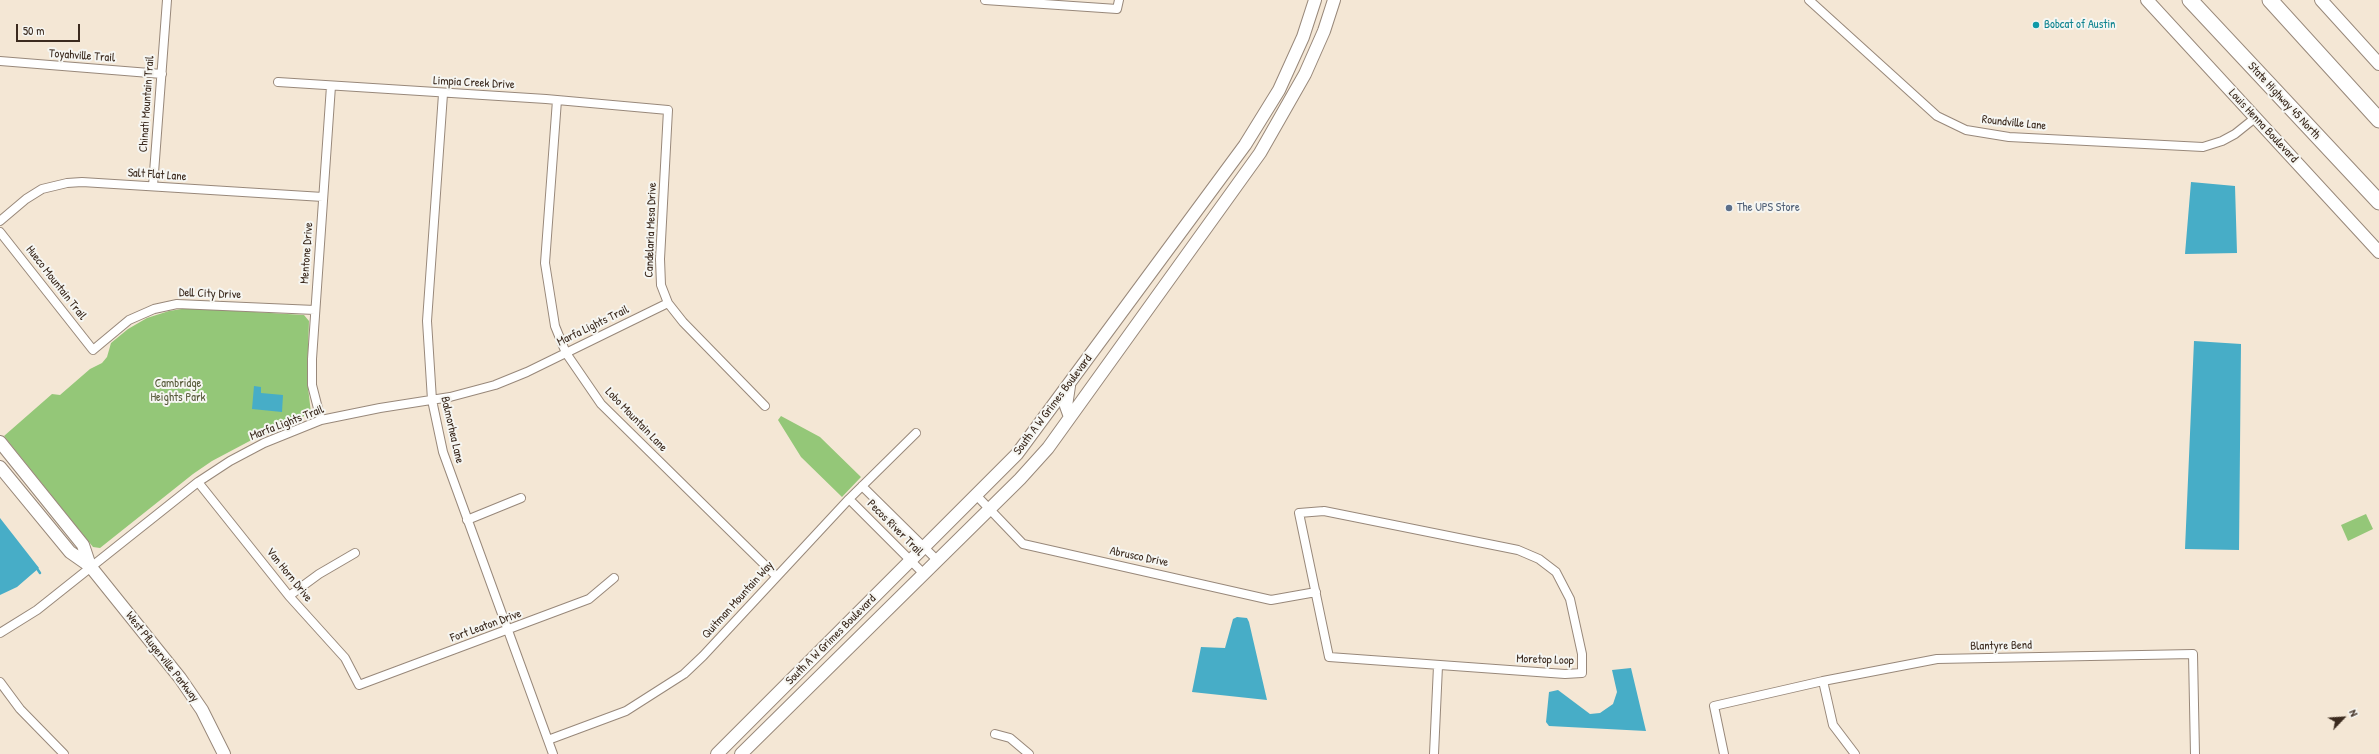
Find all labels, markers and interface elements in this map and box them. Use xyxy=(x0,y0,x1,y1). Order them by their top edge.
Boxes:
scale bar xyxy=(18,16,82,42)
place label: Bobcat of Austin xyxy=(2044,18,2116,32)
marker: Bobcat of Austin xyxy=(2031,20,2041,30)
text: 50 m xyxy=(23,22,44,39)
street label: Toyahville Trail xyxy=(48,47,116,65)
street label: Chinati Mountain Trail xyxy=(136,55,158,153)
street label: State Highway 45 North xyxy=(2245,59,2323,143)
street label: Limpia Creek Drive xyxy=(433,74,515,92)
street label: Louis Henna Boulevard xyxy=(2225,86,2301,166)
street label: Roundville Lane xyxy=(1981,112,2047,134)
street label: Salt Flat Lane xyxy=(127,166,187,184)
street label: Candelaria Mesa Drive xyxy=(642,182,660,278)
place label: The UPS Store xyxy=(1737,201,1800,215)
marker: The UPS Store xyxy=(1724,203,1734,213)
street label: Mentone Drive xyxy=(298,222,316,284)
street label: Hueco Mountain Trail xyxy=(23,243,89,323)
street label: Dell City Drive xyxy=(179,286,241,302)
street label: Marfa Lights Trail xyxy=(555,302,631,350)
street label: South A W Grimes Boulevard xyxy=(1011,352,1095,458)
park label: Cambridge Heights Park xyxy=(150,377,206,405)
street label: Lobo Mountain Lane xyxy=(602,385,670,455)
street label: Balmorhea Lane xyxy=(437,395,467,465)
street label: Marfa Lights Trail xyxy=(248,402,326,444)
street label: Pecos River Trail xyxy=(864,497,926,559)
street label: Abrusco Drive xyxy=(1108,544,1170,570)
street label: Van Horn Drive xyxy=(263,545,315,605)
street label: Quitman Mountain Way xyxy=(699,558,777,642)
street label: South A W Grimes Boulevard xyxy=(783,592,879,688)
street label: Fort Leaton Drive xyxy=(449,606,523,646)
street label: West Pflugerville Parkway xyxy=(122,609,202,705)
street label: Blantyre Bend xyxy=(1970,638,2032,654)
street label: Moretop Loop xyxy=(1516,652,1574,668)
north arrow xyxy=(2323,698,2363,738)
text: N xyxy=(2346,707,2361,719)

